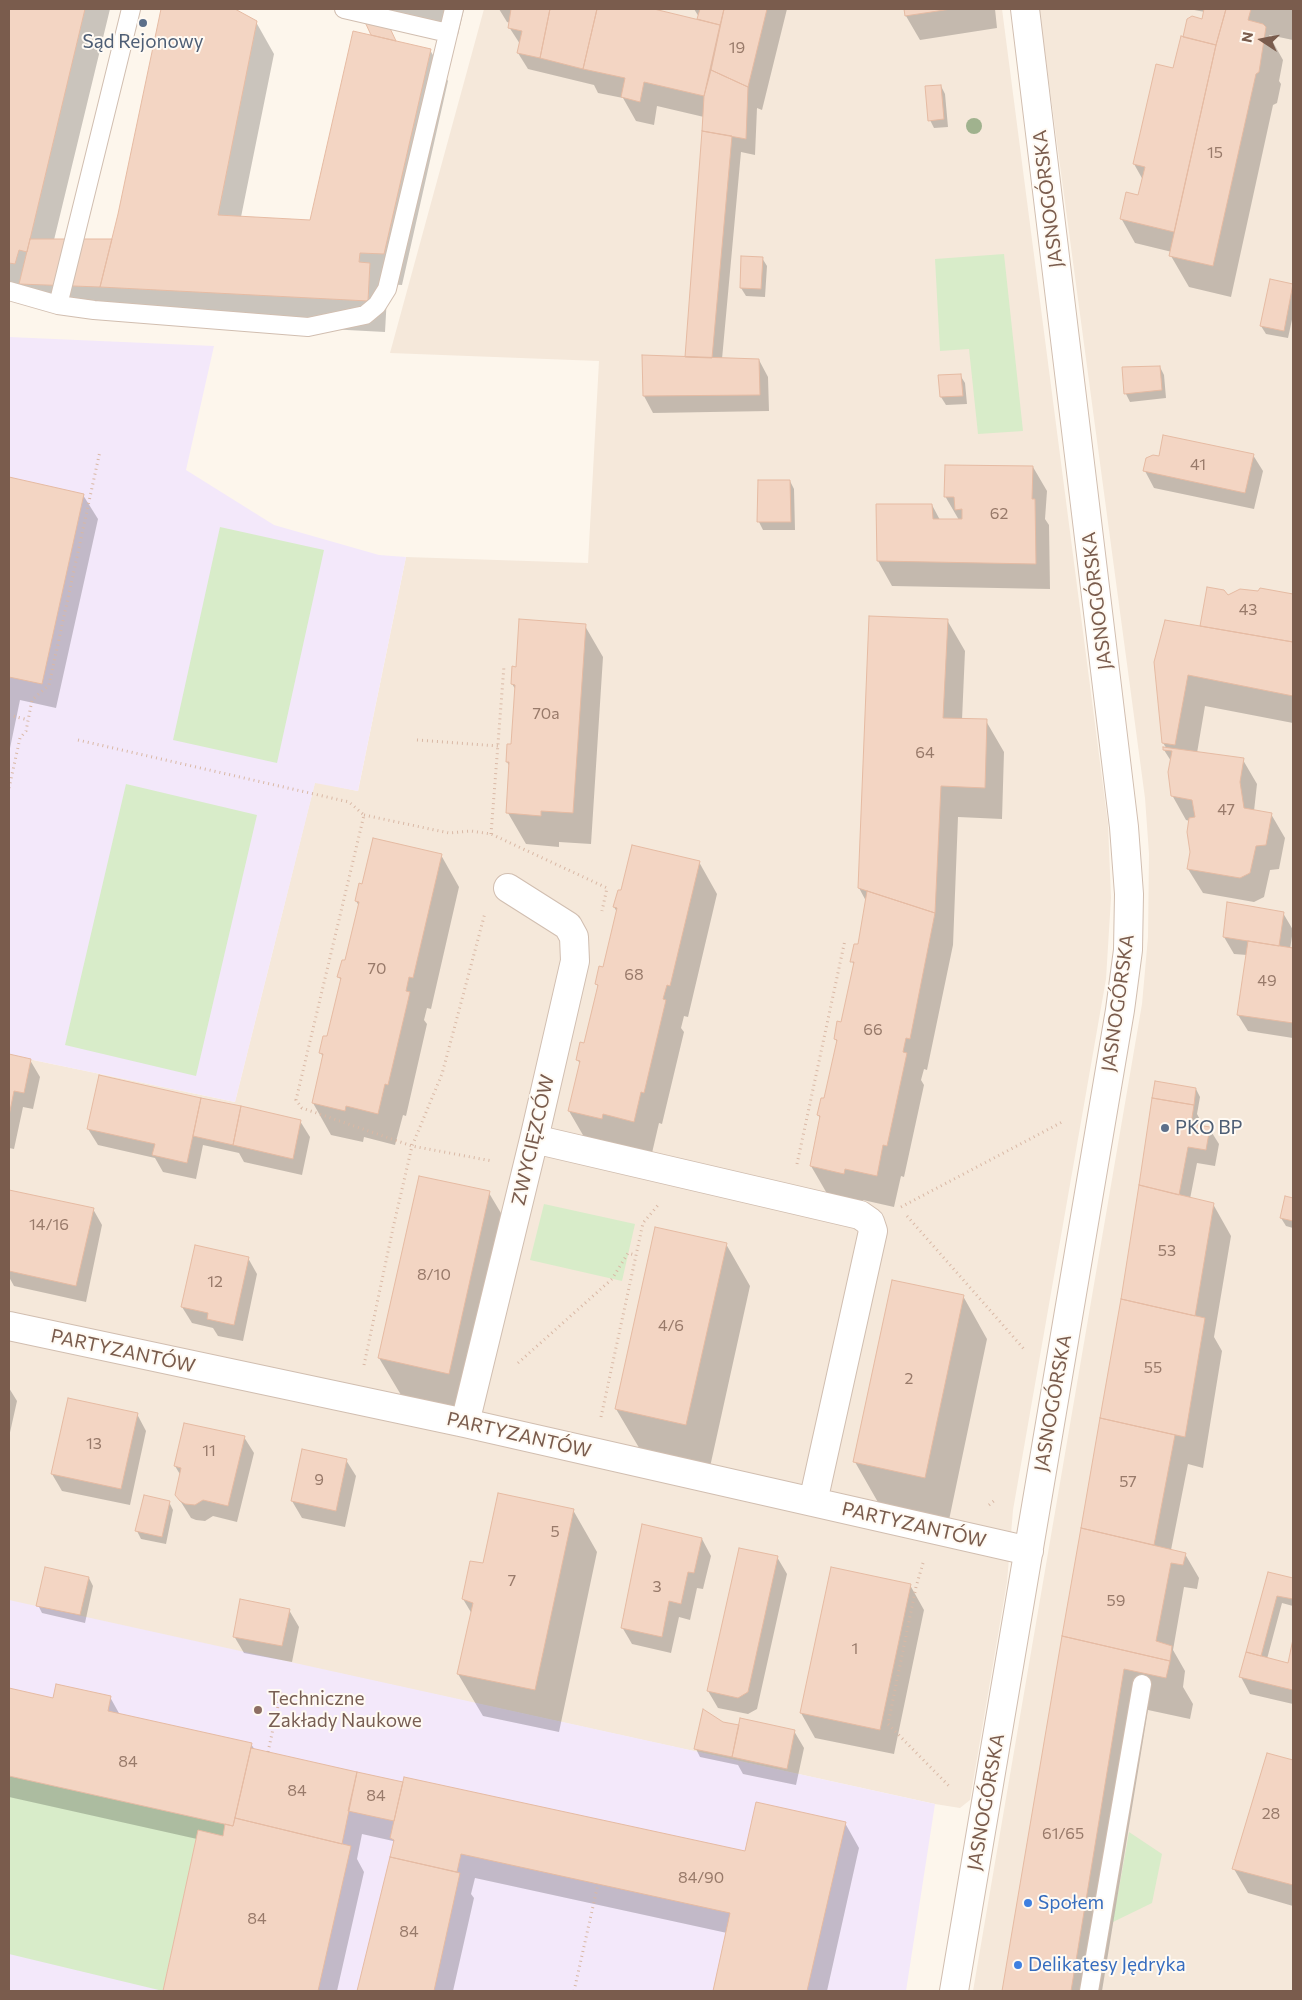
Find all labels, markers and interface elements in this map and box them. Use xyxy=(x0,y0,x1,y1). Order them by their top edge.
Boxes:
north arrow xyxy=(1237,15,1287,65)
marker: Sąd Rejonowy xyxy=(137,17,149,29)
text: N xyxy=(1237,30,1256,44)
place label: Sąd Rejonowy xyxy=(83,31,203,53)
house number: 19 xyxy=(729,38,745,58)
street label: JASNOGÓRSKA xyxy=(1028,129,1068,269)
house number: 15 xyxy=(1207,143,1223,163)
house number: 41 xyxy=(1190,455,1206,475)
house number: 62 xyxy=(990,504,1008,524)
street label: JASNOGÓRSKA xyxy=(1077,531,1117,671)
house number: 43 xyxy=(1239,600,1257,620)
house number: 70a xyxy=(532,704,560,724)
house number: 64 xyxy=(915,743,935,763)
house number: 47 xyxy=(1217,800,1235,820)
street label: JASNOGÓRSKA xyxy=(1097,933,1139,1073)
house number: 70 xyxy=(368,959,386,979)
house number: 68 xyxy=(624,965,644,985)
house number: 49 xyxy=(1257,971,1277,991)
house number: 66 xyxy=(863,1020,883,1040)
street label: ZWYCIĘZCÓW xyxy=(507,1072,559,1208)
place label: PKO BP xyxy=(1175,1117,1242,1139)
marker: PKO BP xyxy=(1159,1122,1171,1134)
house number: 14/16 xyxy=(29,1215,69,1235)
house number: 53 xyxy=(1158,1241,1176,1261)
house number: 8/10 xyxy=(417,1265,451,1285)
house number: 12 xyxy=(207,1272,223,1292)
house number: 4/6 xyxy=(658,1316,684,1336)
street label: PARTYZANTÓW xyxy=(49,1325,197,1377)
street label: JASNOGÓRSKA xyxy=(1030,1333,1076,1473)
house number: 55 xyxy=(1144,1358,1162,1378)
house number: 2 xyxy=(905,1369,913,1389)
street label: PARTYZANTÓW xyxy=(445,1407,593,1463)
house number: 13 xyxy=(86,1434,102,1454)
house number: 11 xyxy=(202,1441,216,1461)
house number: 9 xyxy=(314,1470,324,1490)
house number: 57 xyxy=(1119,1472,1137,1492)
street label: PARTYZANTÓW xyxy=(840,1497,988,1553)
house number: 5 xyxy=(550,1522,560,1542)
house number: 7 xyxy=(508,1571,516,1591)
house number: 3 xyxy=(652,1577,662,1597)
house number: 59 xyxy=(1107,1591,1125,1611)
house number: 1 xyxy=(852,1639,858,1659)
place label: Techniczne Zakłady Naukowe xyxy=(268,1688,422,1732)
marker: Techniczne Zakłady Naukowe xyxy=(252,1704,264,1716)
street label: JASNOGÓRSKA xyxy=(963,1732,1009,1872)
house number: 84 xyxy=(118,1752,138,1772)
house number: 84 xyxy=(287,1781,307,1801)
house number: 84 xyxy=(366,1786,386,1806)
house number: 28 xyxy=(1262,1804,1280,1824)
house number: 61/65 xyxy=(1042,1824,1084,1844)
house number: 84/90 xyxy=(678,1868,724,1888)
place label: Społem xyxy=(1038,1892,1104,1914)
marker: Społem xyxy=(1022,1897,1034,1909)
house number: 84 xyxy=(247,1909,267,1929)
house number: 84 xyxy=(399,1922,419,1942)
place label: Delikatesy Jędryka xyxy=(1028,1954,1186,1976)
marker: Delikatesy Jędryka xyxy=(1012,1959,1024,1971)

